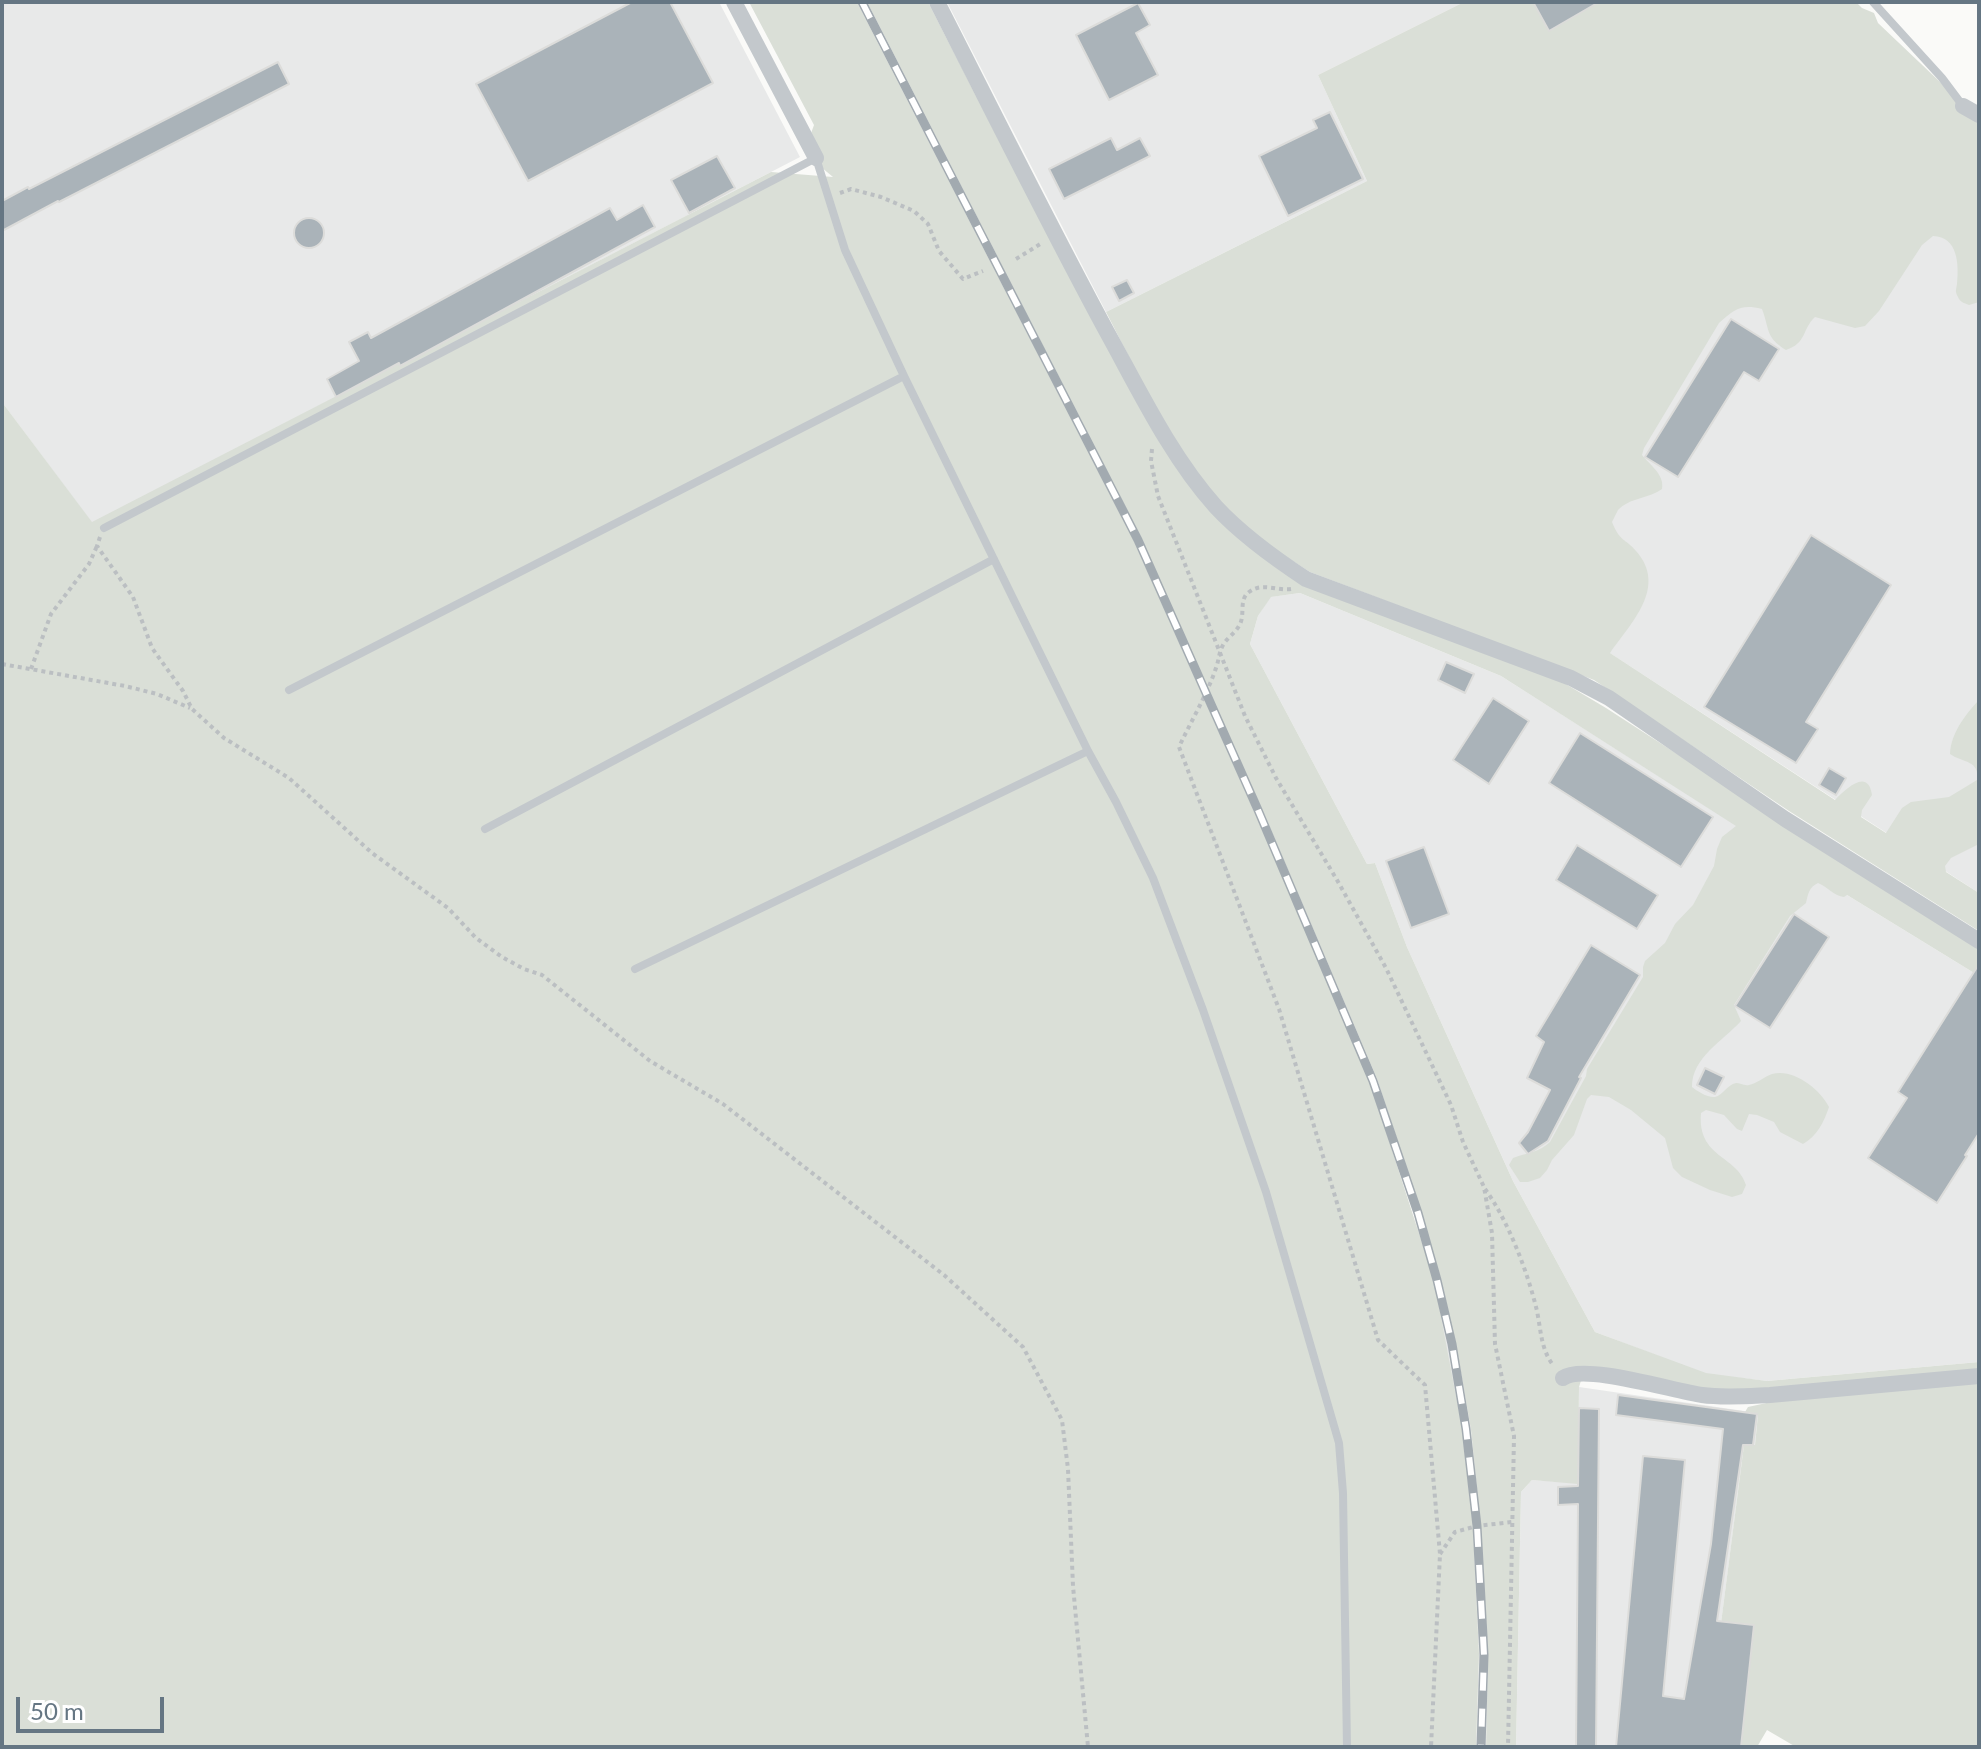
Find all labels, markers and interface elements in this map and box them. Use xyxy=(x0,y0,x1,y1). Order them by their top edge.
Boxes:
scale bar xyxy=(20,1681,168,1731)
text: 50 m xyxy=(30,1696,84,1725)

